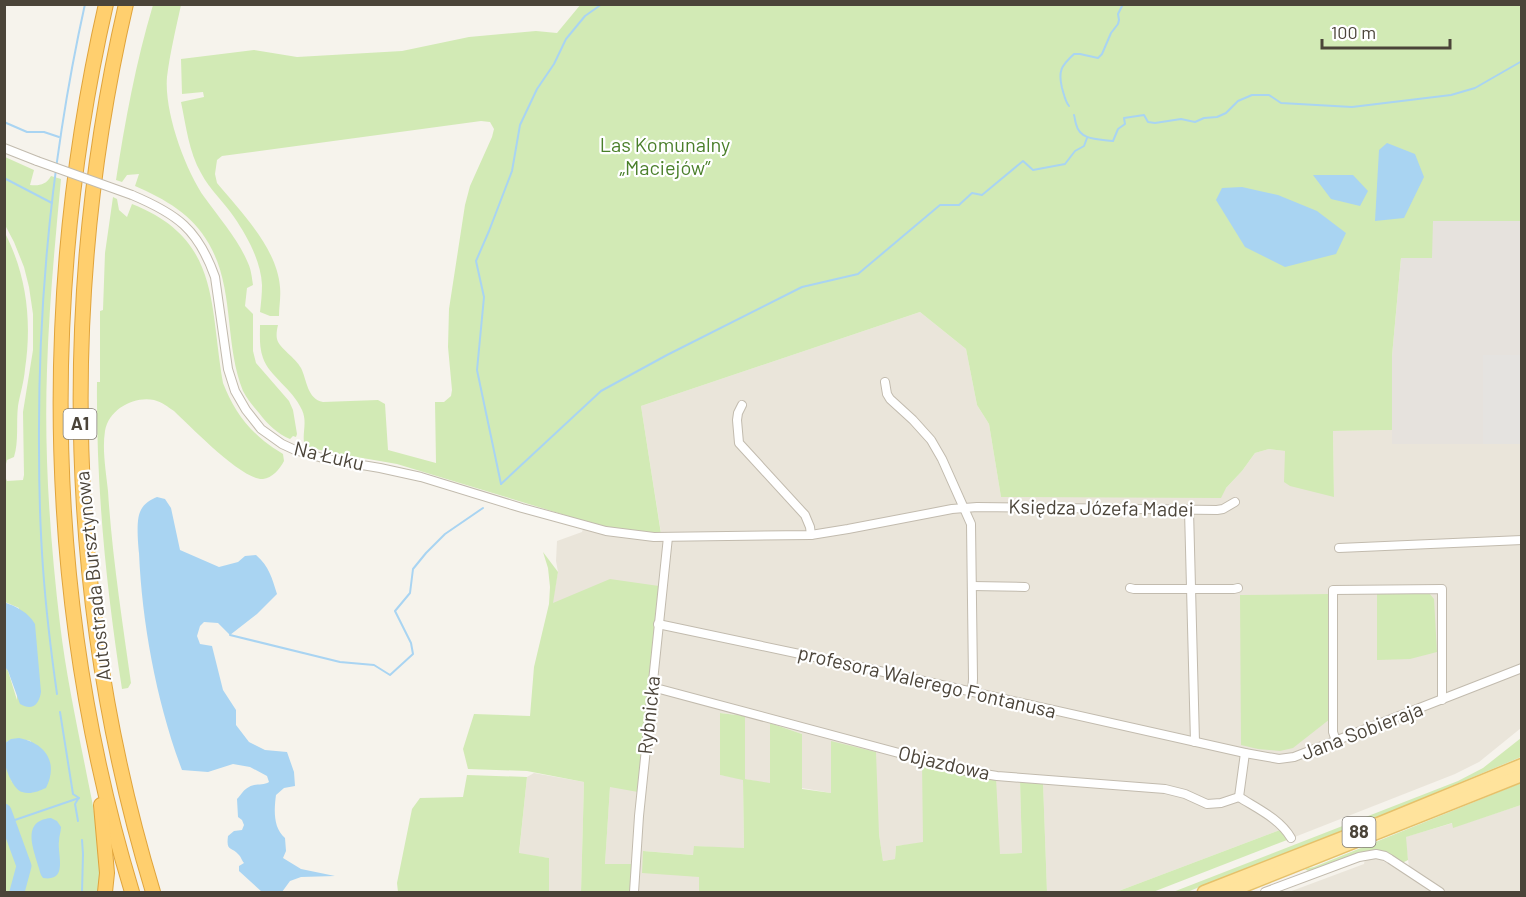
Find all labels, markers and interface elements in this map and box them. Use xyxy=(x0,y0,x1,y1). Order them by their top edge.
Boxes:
scale bar xyxy=(1322,12,1450,50)
text: 100 m xyxy=(1331,21,1376,43)
park label: Las Komunalny „Maciejów” xyxy=(600,132,730,179)
road number: A1 xyxy=(64,409,97,439)
street label: Na Łuku xyxy=(292,435,367,475)
street label: Autostrada Bursztynowa xyxy=(69,470,115,682)
street label: Księdza Józefa Madei xyxy=(1008,493,1194,521)
street label: profesora Walerego Fontanusa xyxy=(796,640,1059,722)
street label: Rybnicka xyxy=(632,674,664,755)
street label: Jana Sobieraja xyxy=(1297,696,1426,764)
street label: Objazdowa xyxy=(896,740,992,784)
road number: 88 xyxy=(1342,817,1376,847)

